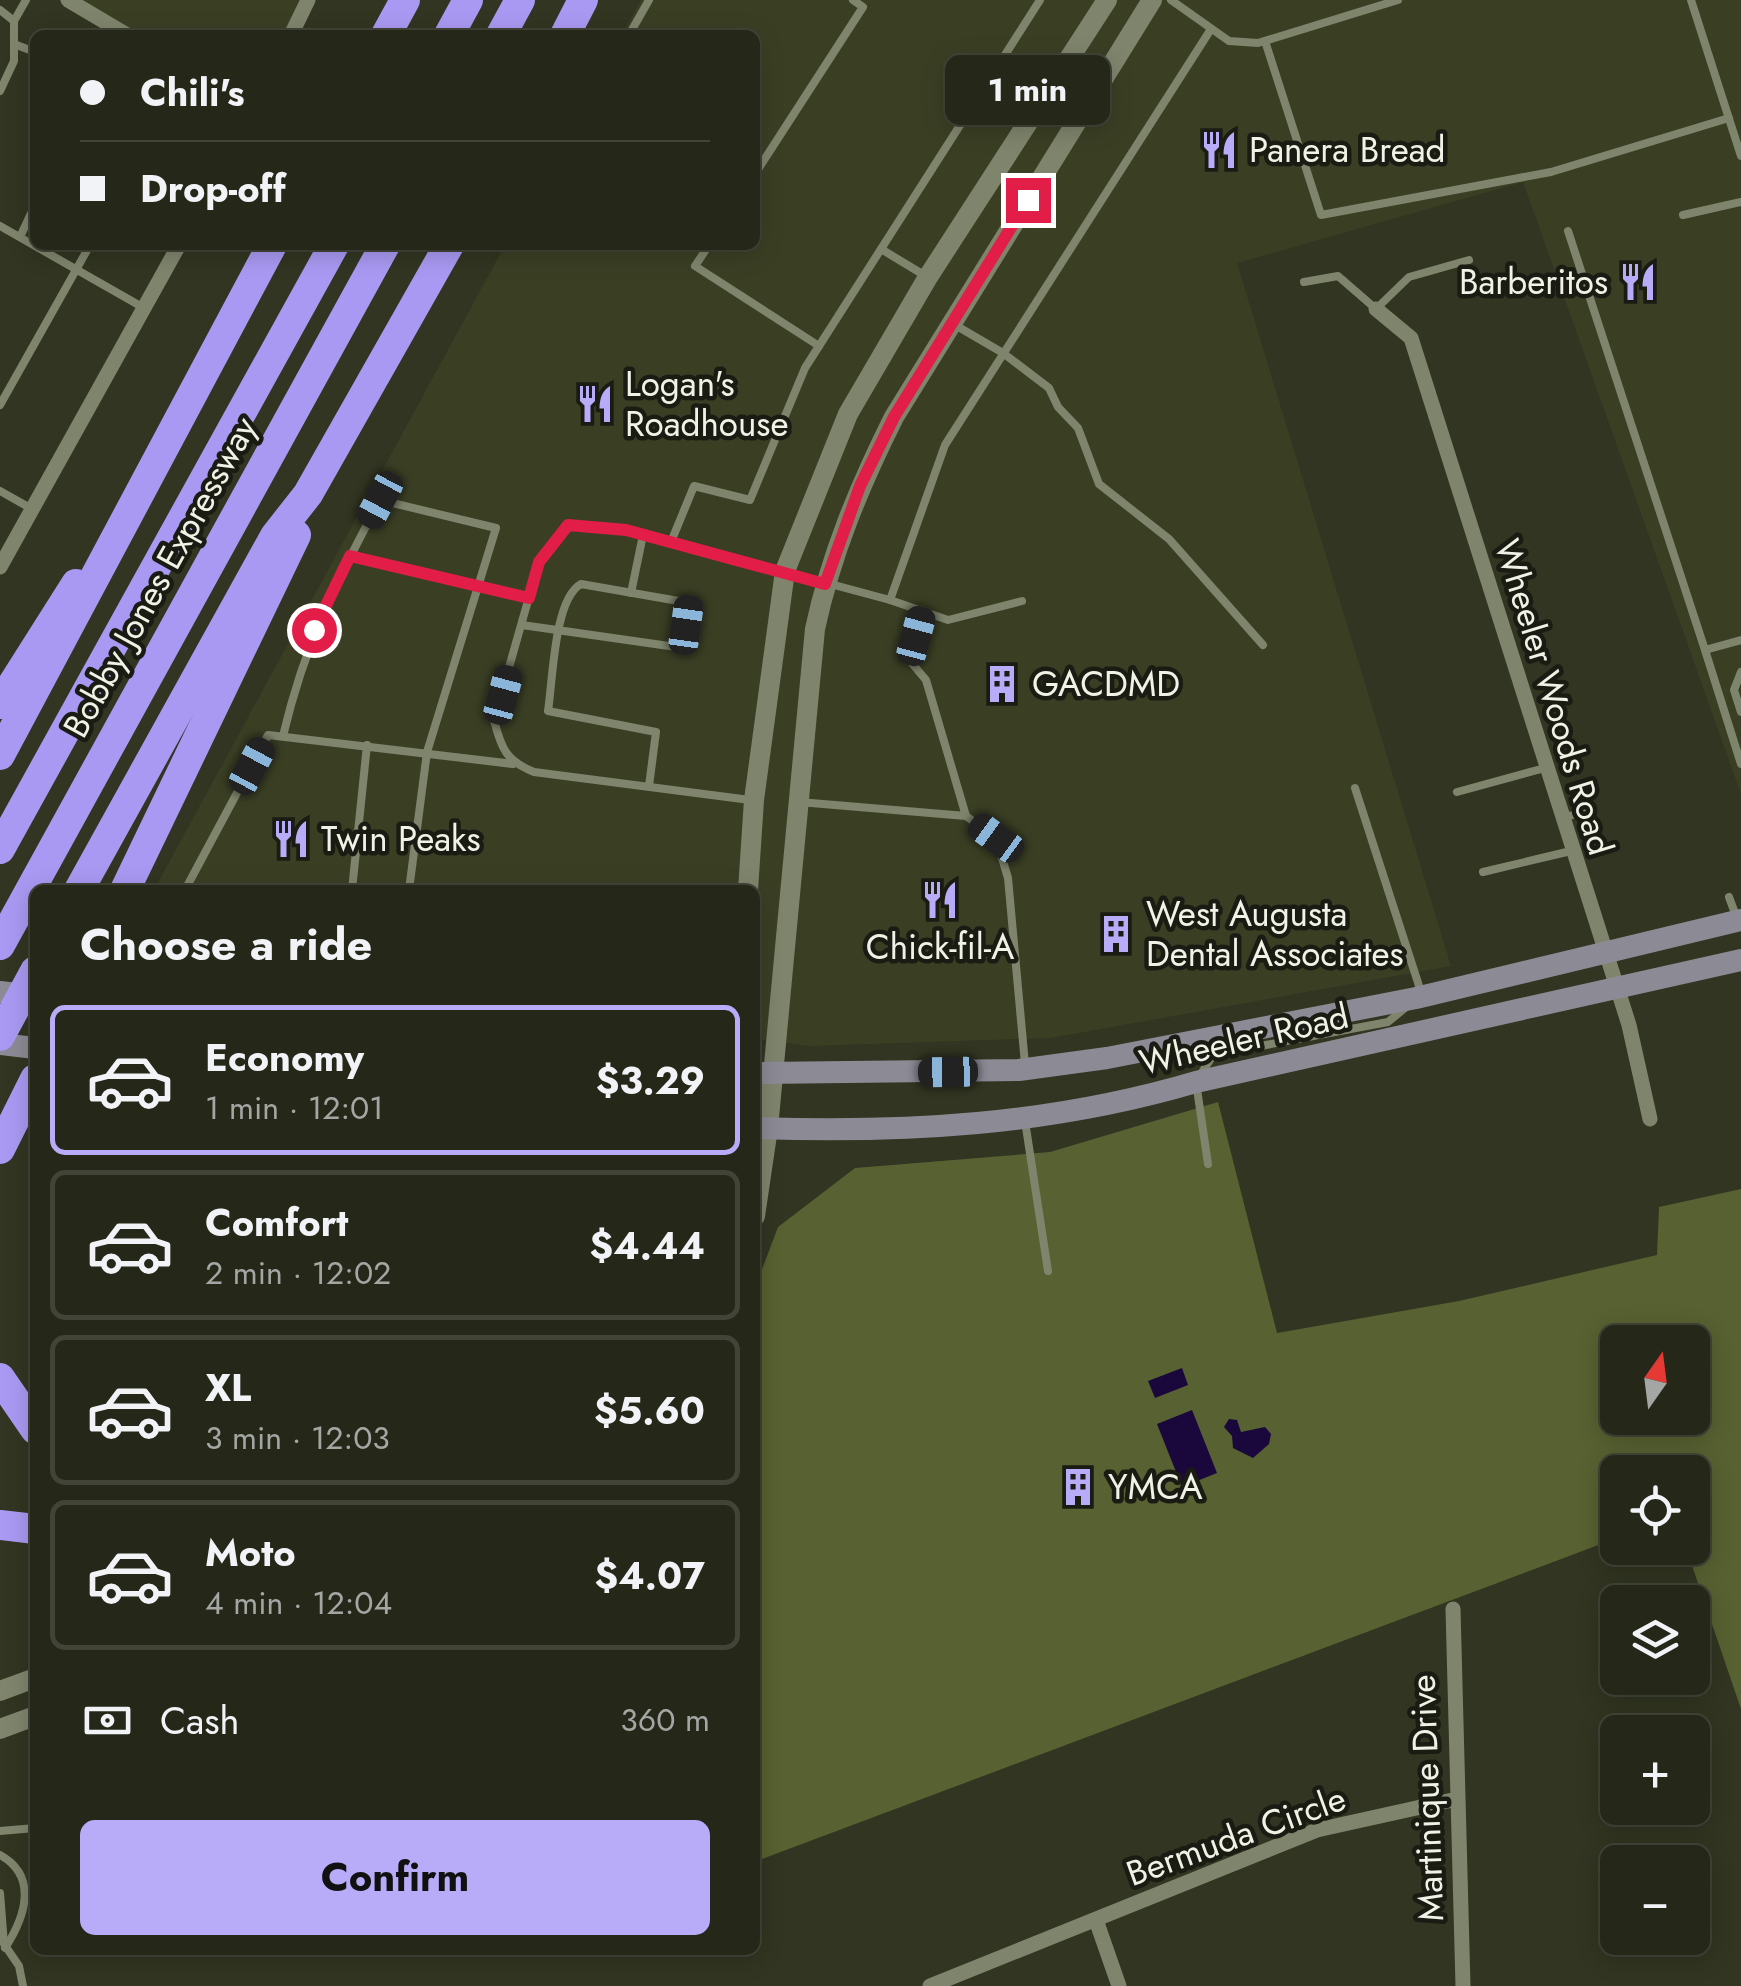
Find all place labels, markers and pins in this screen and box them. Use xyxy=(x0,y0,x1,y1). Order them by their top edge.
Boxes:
place label: Panera Bread xyxy=(1249,125,1446,175)
restaurant icon: Panera Bread xyxy=(1198,129,1240,171)
place label: Barberitos xyxy=(1459,257,1608,307)
restaurant icon: Barberitos xyxy=(1617,261,1659,303)
place label: Logan's Roadhouse xyxy=(625,359,789,449)
restaurant icon: Logan's Roadhouse xyxy=(574,383,616,425)
place label: GACDMD xyxy=(1032,659,1180,709)
building icon: GACDMD xyxy=(981,663,1023,705)
place label: Twin Peaks xyxy=(321,814,481,864)
restaurant icon: Twin Peaks xyxy=(270,818,312,860)
restaurant icon: Chick-fil-A xyxy=(919,879,961,921)
place label: West Augusta Dental Associates xyxy=(1146,889,1404,979)
building icon: West Augusta Dental Associates xyxy=(1095,913,1137,955)
place label: Chick-fil-A xyxy=(866,922,1014,972)
place label: YMCA xyxy=(1108,1462,1203,1512)
building icon: YMCA xyxy=(1057,1466,1099,1508)

